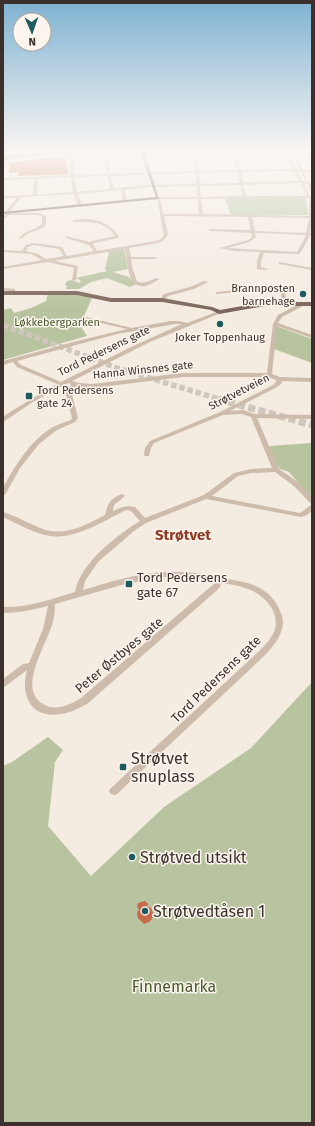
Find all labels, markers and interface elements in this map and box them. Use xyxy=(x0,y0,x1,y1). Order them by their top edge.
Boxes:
north arrow xyxy=(12,12,52,52)
text: N xyxy=(28,35,36,48)
place label: Brannposten barnehage xyxy=(231,282,295,308)
marker: Brannposten barnehage xyxy=(298,289,308,299)
park label: Løkkebergparken xyxy=(14,316,100,329)
marker: Joker Toppenhaug xyxy=(215,319,225,329)
street label: Tord Pedersens gate xyxy=(56,323,152,379)
place label: Joker Toppenhaug xyxy=(175,331,265,344)
street label: Hanna Winsnes gate xyxy=(92,358,194,382)
street label: Strøtvetveien xyxy=(206,371,272,413)
place label: Tord Pedersens gate 24 xyxy=(37,384,113,410)
marker: Tord Pedersens gate 24 xyxy=(24,391,34,401)
district label: Strøtvet xyxy=(155,526,211,544)
place label: Tord Pedersens gate 67 xyxy=(137,570,227,600)
marker: Tord Pedersens gate 67 xyxy=(124,579,134,589)
street label: Peter Østbyes gate xyxy=(72,614,166,696)
street label: Tord Pedersens gate xyxy=(168,632,264,726)
place label: Strøtvet snuplass xyxy=(131,749,195,786)
marker: Strøtvet snuplass xyxy=(118,762,128,772)
place label: Strøtved utsikt xyxy=(140,848,247,867)
marker: Strøtved utsikt xyxy=(127,852,137,862)
place label: Strøtvedtåsen 1 xyxy=(153,902,265,921)
marker: Strøtvedtåsen 1 xyxy=(140,906,150,916)
park label: Finnemarka xyxy=(132,977,216,996)

